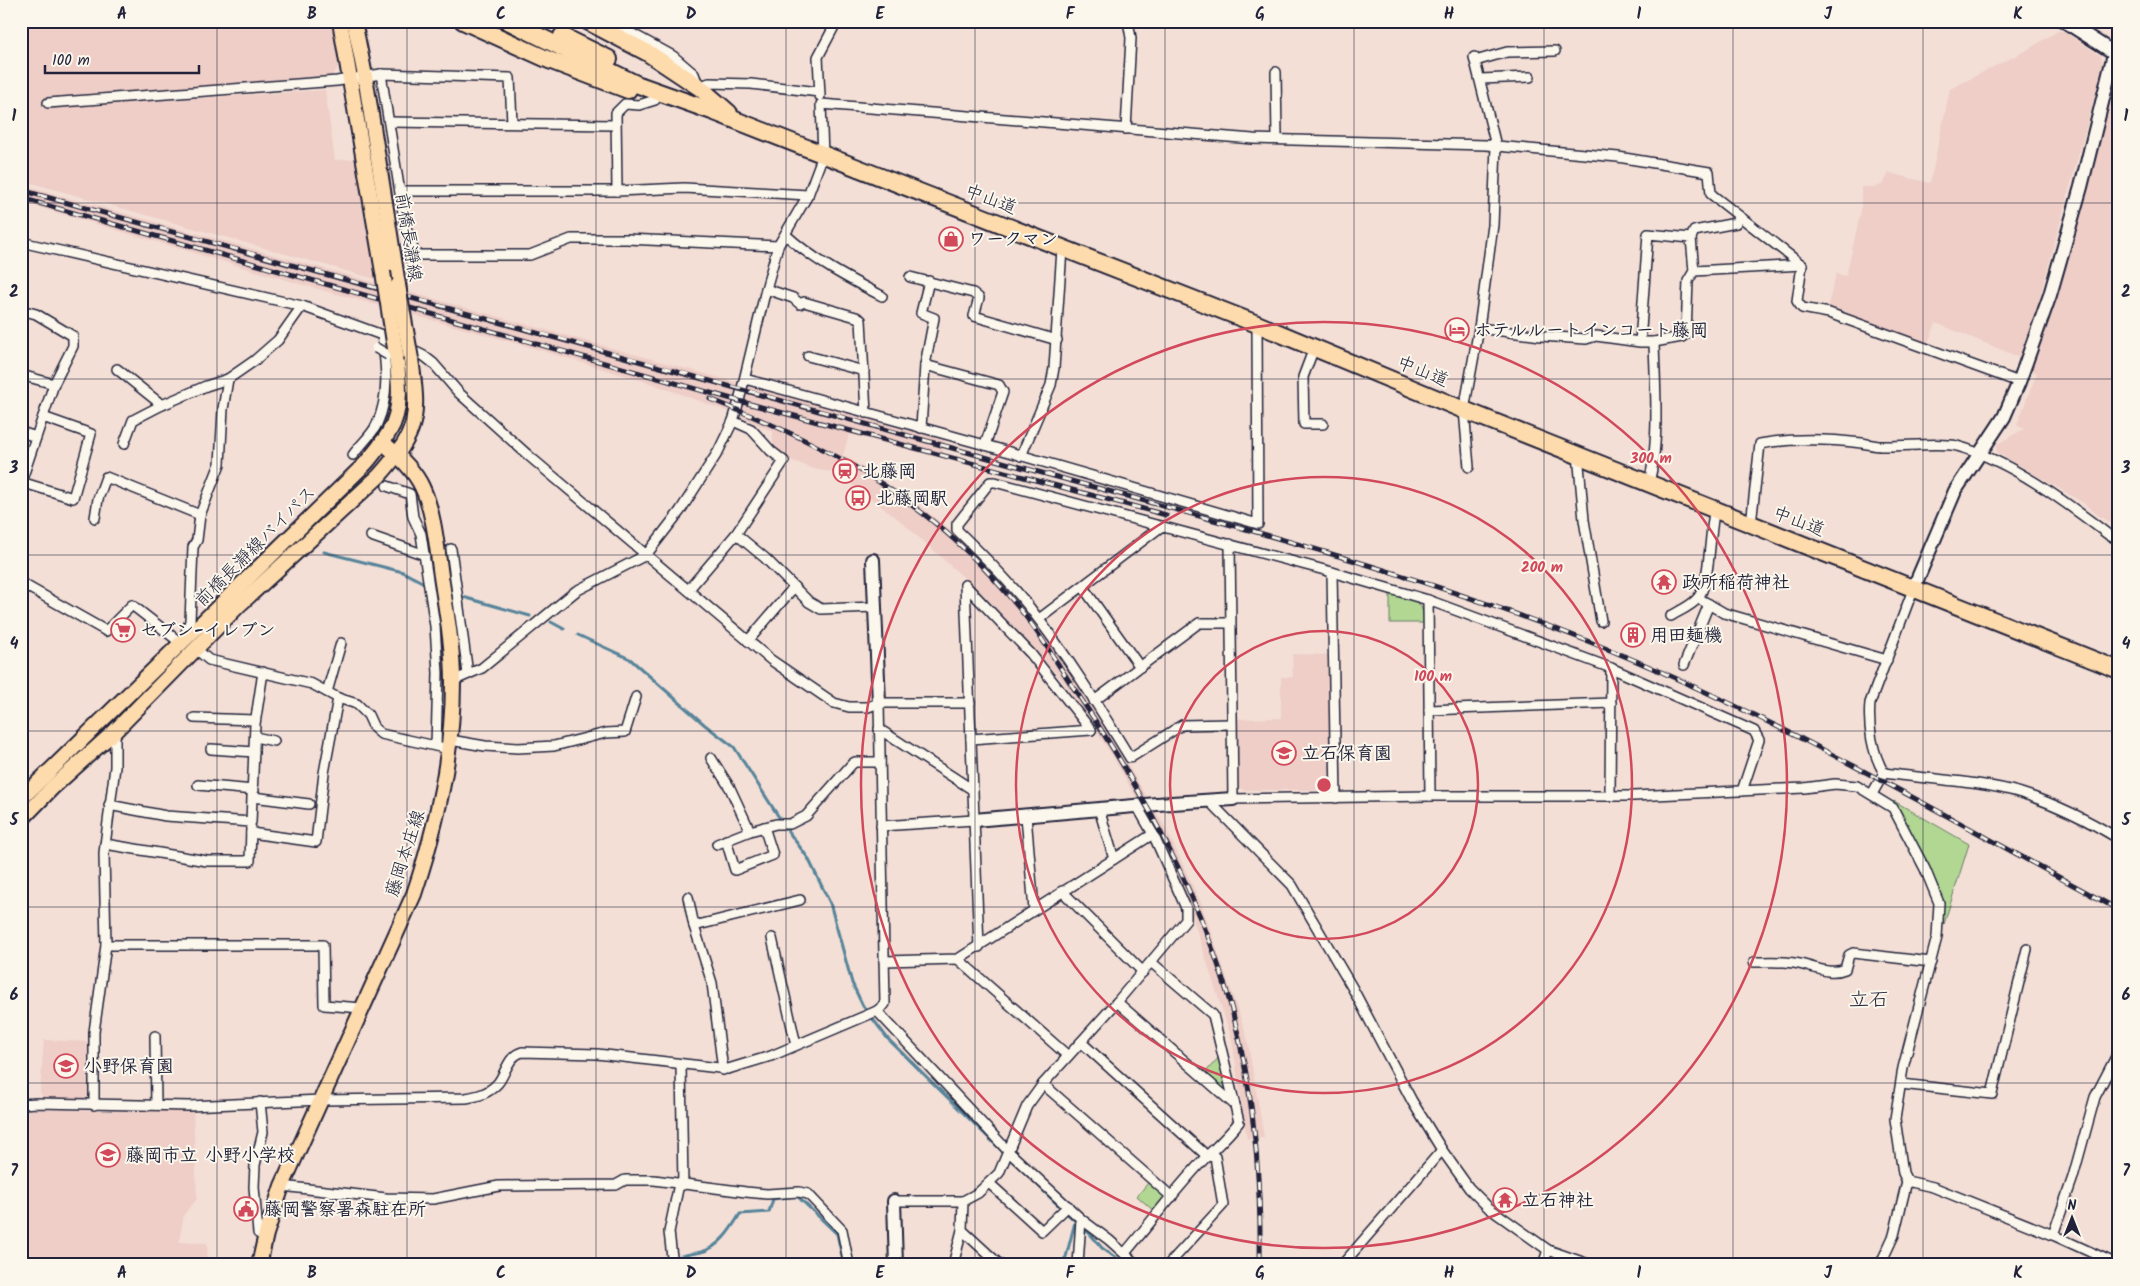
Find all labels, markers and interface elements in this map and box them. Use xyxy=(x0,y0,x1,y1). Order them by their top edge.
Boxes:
text: A xyxy=(117,2,127,27)
text: B xyxy=(307,2,317,27)
text: C xyxy=(496,2,506,27)
text: D xyxy=(686,2,697,27)
text: E xyxy=(876,2,886,27)
text: F xyxy=(1066,2,1076,27)
text: G xyxy=(1255,2,1265,27)
text: H xyxy=(1444,2,1454,27)
text: I xyxy=(1637,2,1642,27)
text: J xyxy=(1824,2,1833,27)
text: K xyxy=(2013,2,2023,27)
scale bar xyxy=(45,42,199,74)
text: 100 m xyxy=(52,49,90,73)
text: 1 xyxy=(12,104,17,129)
text: 1 xyxy=(2124,104,2129,129)
street label: 中山道 xyxy=(960,177,1021,224)
street label: 前橋長瀞線 xyxy=(386,191,429,284)
shop icon: ワークマン xyxy=(938,226,964,252)
place label: ワークマン xyxy=(968,226,1058,255)
text: 2 xyxy=(9,280,19,305)
text: 2 xyxy=(2121,280,2131,305)
hotel icon: ホテルルートインコート藤岡 xyxy=(1444,317,1470,343)
place label: ホテルルートインコート藤岡 xyxy=(1474,317,1708,346)
street label: 中山道 xyxy=(1392,349,1453,396)
text: 300 m xyxy=(1629,447,1672,471)
text: 3 xyxy=(9,456,19,481)
text: 3 xyxy=(2121,456,2131,481)
station icon: 北藤岡 xyxy=(832,458,858,484)
place label: 北藤岡 xyxy=(862,458,916,487)
street label: 前橋長瀞線バイパス xyxy=(189,480,323,614)
bus stop icon: 北藤岡駅 xyxy=(845,485,871,511)
place label: 北藤岡駅 xyxy=(876,485,948,514)
street label: 中山道 xyxy=(1768,499,1829,546)
text: 200 m xyxy=(1521,556,1563,580)
temple icon: 政所稲荷神社 xyxy=(1651,569,1677,595)
place label: 政所稲荷神社 xyxy=(1682,569,1790,598)
supermarket icon: セブン-イレブン xyxy=(110,617,136,643)
place label: セブン-イレブン xyxy=(140,617,276,646)
building icon: 用田麺機 xyxy=(1620,622,1646,648)
place label: 用田麺機 xyxy=(1650,622,1722,651)
text: 4 xyxy=(10,632,19,657)
text: 4 xyxy=(2122,632,2131,657)
text: 100 m xyxy=(1414,665,1452,689)
school or university icon: 立石保育園 xyxy=(1271,740,1297,766)
place label: 立石保育園 xyxy=(1302,740,1392,769)
centre of rings xyxy=(1315,776,1333,794)
street label: 藤岡本庄線 xyxy=(379,806,434,901)
text: 5 xyxy=(9,808,20,833)
text: 5 xyxy=(2121,808,2132,833)
text: 6 xyxy=(10,983,19,1008)
text: 6 xyxy=(2122,983,2131,1008)
district label: 立石 xyxy=(1849,985,1889,1017)
school or university icon: 小野保育園 xyxy=(53,1053,79,1079)
place label: 小野保育園 xyxy=(84,1053,174,1082)
school or university icon: 藤岡市立 小野小学校 xyxy=(95,1142,121,1168)
place label: 藤岡市立 小野小学校 xyxy=(126,1142,295,1171)
text: 7 xyxy=(10,1159,18,1184)
text: 7 xyxy=(2122,1159,2130,1184)
temple icon: 立石神社 xyxy=(1492,1187,1518,1213)
place label: 立石神社 xyxy=(1522,1187,1594,1216)
north arrow xyxy=(2048,1194,2098,1244)
text: N xyxy=(2068,1195,2077,1217)
public building icon: 藤岡警察署森駐在所 xyxy=(233,1196,259,1222)
place label: 藤岡警察署森駐在所 xyxy=(264,1196,426,1225)
text: A xyxy=(117,1261,127,1286)
text: B xyxy=(307,1261,317,1286)
text: C xyxy=(496,1261,506,1286)
text: D xyxy=(686,1261,697,1286)
text: E xyxy=(876,1261,886,1286)
text: F xyxy=(1066,1261,1076,1286)
text: G xyxy=(1255,1261,1265,1286)
text: H xyxy=(1444,1261,1454,1286)
text: I xyxy=(1637,1261,1642,1286)
text: J xyxy=(1824,1261,1833,1286)
text: K xyxy=(2013,1261,2023,1286)

